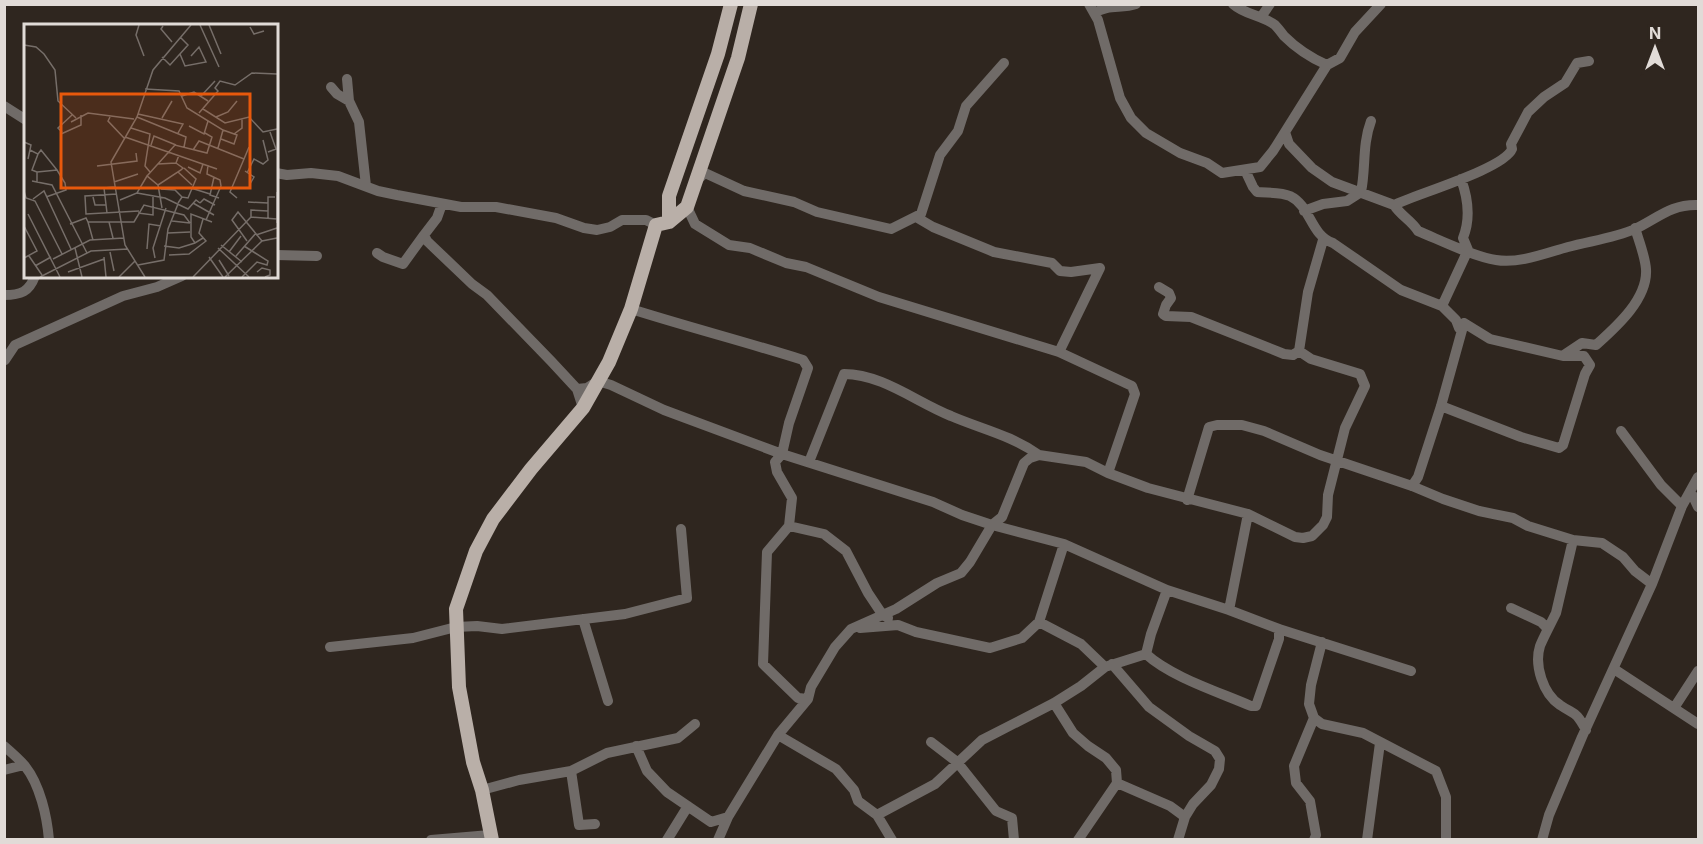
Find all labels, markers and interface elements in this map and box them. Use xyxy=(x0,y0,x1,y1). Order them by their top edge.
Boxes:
north arrow xyxy=(1625,18,1685,78)
text: N xyxy=(1649,23,1661,43)
inset map xyxy=(24,24,278,278)

